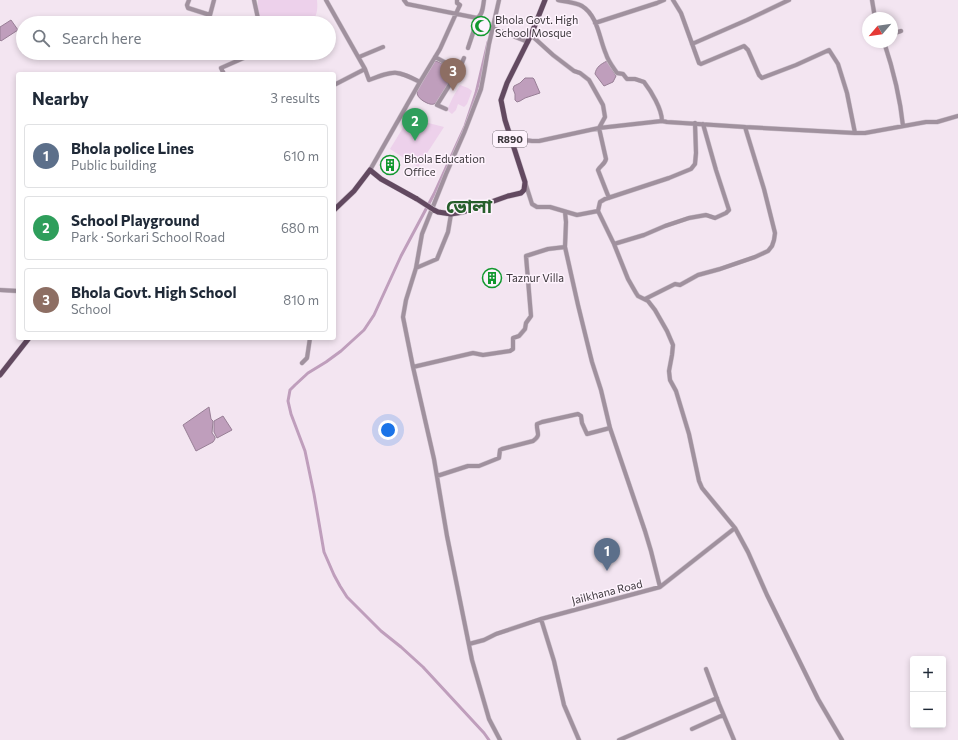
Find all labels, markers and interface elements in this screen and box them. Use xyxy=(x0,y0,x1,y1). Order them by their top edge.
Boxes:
north arrow xyxy=(862,12,898,48)
place label: Bhola Govt. High School Mosque xyxy=(495,13,578,39)
mosque icon: Bhola Govt. High School Mosque xyxy=(470,15,492,37)
search box xyxy=(16,16,336,60)
icon: search xyxy=(30,27,52,49)
text: Search here xyxy=(62,29,141,47)
pin: 3 xyxy=(440,58,466,91)
text: Nearby xyxy=(32,88,89,109)
text: 3 results xyxy=(271,90,320,106)
pin: 2 xyxy=(402,108,428,141)
road number: R890 xyxy=(493,131,527,147)
text: Bhola police Lines xyxy=(71,139,194,157)
text: 1 xyxy=(43,148,49,164)
text: 610 m xyxy=(283,148,319,164)
place label: Bhola Education Office xyxy=(404,152,485,178)
building icon: Bhola Education Office xyxy=(379,154,401,176)
text: Public building xyxy=(71,157,157,173)
district label: ভোলা xyxy=(446,194,493,217)
text: School Playground xyxy=(71,211,200,229)
text: 2 xyxy=(42,220,50,236)
text: 680 m xyxy=(281,220,319,236)
text: Park · Sorkari School Road xyxy=(71,229,225,245)
building icon: Taznur Villa xyxy=(481,267,503,289)
place label: Taznur Villa xyxy=(506,271,564,284)
text: Bhola Govt. High School xyxy=(71,283,237,301)
text: 3 xyxy=(42,292,50,308)
text: 810 m xyxy=(283,292,319,308)
text: School xyxy=(71,301,111,317)
your location xyxy=(378,420,398,440)
pin: 1 xyxy=(594,538,620,571)
street label: Jailkhana Road xyxy=(570,576,644,608)
map controls xyxy=(910,656,946,728)
button: + xyxy=(910,656,946,692)
button: − xyxy=(910,692,946,728)

